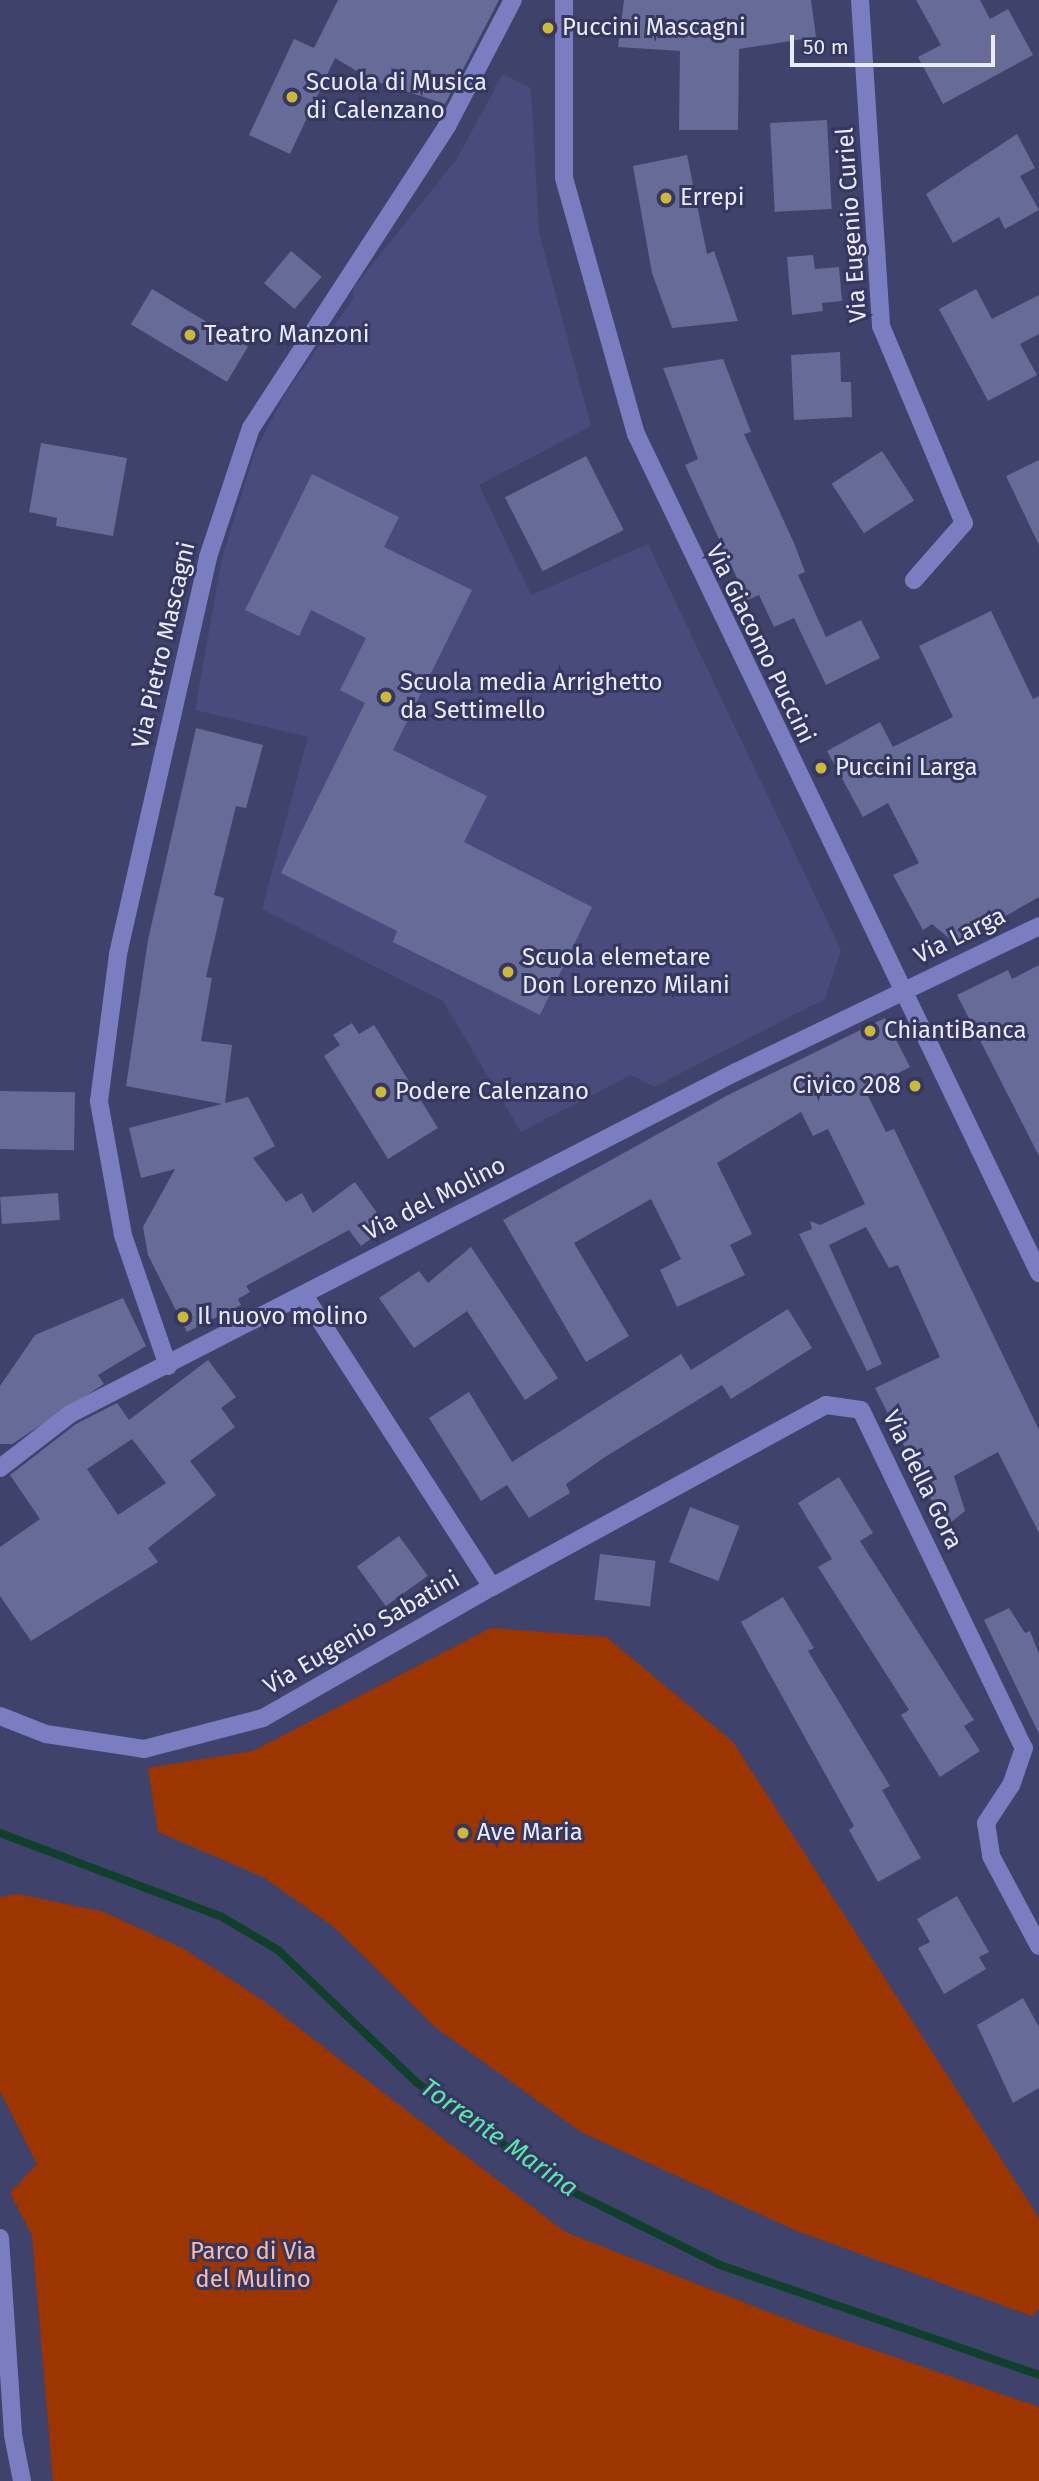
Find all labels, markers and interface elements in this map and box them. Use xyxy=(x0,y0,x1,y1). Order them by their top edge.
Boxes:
place label: Puccini Mascagni xyxy=(562,14,746,42)
marker: Puccini Mascagni xyxy=(540,20,556,36)
scale bar xyxy=(794,21,999,65)
text: 50 m xyxy=(803,34,849,60)
place label: Scuola di Musica di Calenzano xyxy=(306,69,487,125)
marker: Scuola di Musica di Calenzano xyxy=(284,89,300,105)
street label: Via Eugenio Curiel xyxy=(831,126,873,324)
place label: Errepi xyxy=(680,184,745,212)
marker: Errepi xyxy=(658,190,674,206)
place label: Teatro Manzoni xyxy=(204,321,370,349)
marker: Teatro Manzoni xyxy=(182,327,198,343)
street label: Via Pietro Mascagni xyxy=(126,539,202,751)
street label: Via Giacomo Puccini xyxy=(699,540,821,748)
place label: Scuola media Arrighetto da Settimello xyxy=(400,669,662,725)
marker: Scuola media Arrighetto da Settimello xyxy=(378,689,394,705)
place label: Puccini Larga xyxy=(835,754,977,782)
marker: Puccini Larga xyxy=(813,760,829,776)
street label: Via Larga xyxy=(910,902,1010,970)
place label: Scuola elemetare Don Lorenzo Milani xyxy=(522,944,730,1000)
marker: Scuola elemetare Don Lorenzo Milani xyxy=(500,964,516,980)
place label: ChiantiBanca xyxy=(884,1017,1027,1045)
marker: ChiantiBanca xyxy=(862,1023,878,1039)
place label: Civico 208 xyxy=(792,1072,901,1100)
place label: Podere Calenzano xyxy=(395,1078,589,1106)
marker: Civico 208 xyxy=(907,1078,923,1094)
marker: Podere Calenzano xyxy=(373,1084,389,1100)
street label: Via del Molino xyxy=(359,1151,511,1247)
place label: Il nuovo molino xyxy=(197,1303,368,1331)
marker: Il nuovo molino xyxy=(175,1309,191,1325)
street label: Via della Gora xyxy=(876,1406,968,1554)
street label: Via Eugenio Sabatini xyxy=(259,1565,465,1701)
place label: Ave Maria xyxy=(477,1819,583,1847)
marker: Ave Maria xyxy=(455,1825,471,1841)
water label: Torrente Marina xyxy=(414,2072,584,2204)
park label: Parco di Via del Mulino xyxy=(190,2238,316,2294)

